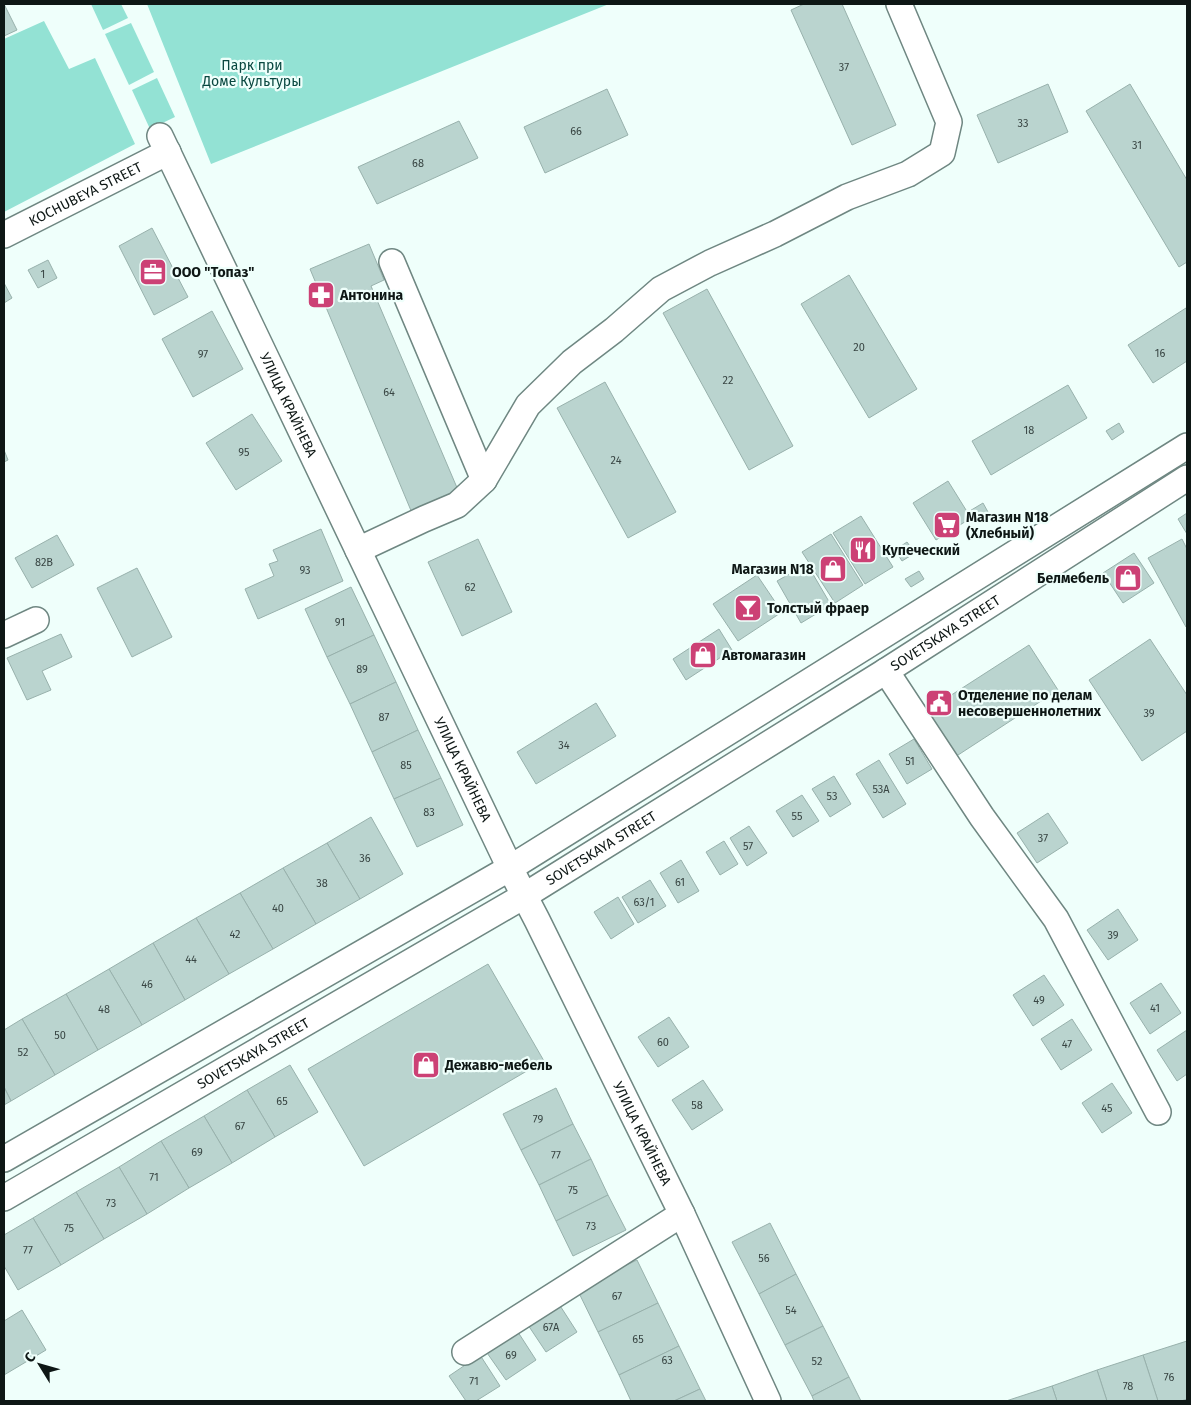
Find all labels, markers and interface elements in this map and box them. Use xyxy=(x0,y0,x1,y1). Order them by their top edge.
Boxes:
park label: Парк при Доме Культуры xyxy=(202,57,301,90)
house number: 37 xyxy=(839,61,849,74)
house number: 33 xyxy=(1018,117,1028,130)
house number: 66 xyxy=(570,125,582,138)
house number: 31 xyxy=(1132,139,1142,152)
house number: 68 xyxy=(412,157,424,170)
street label: KOCHUBEYA STREET xyxy=(26,158,145,230)
office icon: ООО "Топаз" xyxy=(138,257,168,287)
place label: ООО "Топаз" xyxy=(172,264,254,281)
house number: 1 xyxy=(41,268,45,281)
pharmacy icon: Антонина xyxy=(306,280,336,310)
place label: Антонина xyxy=(339,287,404,304)
house number: 20 xyxy=(853,341,865,354)
house number: 16 xyxy=(1155,347,1165,360)
house number: 97 xyxy=(198,348,208,361)
street label: УЛИЦА КРАЙНЕВА xyxy=(256,350,321,460)
house number: 22 xyxy=(723,374,733,387)
house number: 64 xyxy=(383,386,395,399)
house number: 18 xyxy=(1024,424,1034,437)
house number: 95 xyxy=(238,446,250,459)
house number: 24 xyxy=(611,454,622,467)
place label: Магазин N18 (Хлебный) xyxy=(966,509,1049,542)
supermarket icon: Магазин N18 (Хлебный) xyxy=(932,510,962,540)
restaurant icon: Купеческий xyxy=(848,535,878,565)
place label: Купеческий xyxy=(882,542,960,559)
shop icon: Магазин N18 xyxy=(818,554,848,584)
house number: 82В xyxy=(35,556,53,569)
place label: Магазин N18 xyxy=(731,561,814,578)
shop icon: Белмебель xyxy=(1113,563,1143,593)
house number: 93 xyxy=(299,564,311,577)
place label: Белмебель xyxy=(1037,570,1110,587)
house number: 62 xyxy=(464,581,476,594)
street label: SOVETSKAYA STREET xyxy=(887,591,1004,674)
bar icon: Толстый фраер xyxy=(733,593,763,623)
place label: Толстый фраер xyxy=(767,600,869,617)
house number: 91 xyxy=(335,616,345,629)
shop icon: Автомагазин xyxy=(688,640,718,670)
place label: Автомагазин xyxy=(721,647,806,664)
house number: 89 xyxy=(356,663,368,676)
place label: Отделение по делам несовершеннолетних xyxy=(958,687,1102,720)
public building icon: Отделение по делам несовершеннолетних xyxy=(924,688,954,718)
house number: 39 xyxy=(1143,707,1155,720)
house number: 87 xyxy=(379,711,390,724)
street label: УЛИЦА КРАЙНЕВА xyxy=(431,714,495,824)
house number: 34 xyxy=(558,739,570,752)
house number: 51 xyxy=(905,755,915,768)
house number: 85 xyxy=(400,759,412,772)
house number: 53А xyxy=(872,783,890,796)
house number: 53 xyxy=(827,790,837,803)
house number: 83 xyxy=(423,806,435,819)
street label: SOVETSKAYA STREET xyxy=(543,807,660,889)
house number: 55 xyxy=(792,810,803,823)
house number: 37 xyxy=(1038,832,1048,845)
house number: 57 xyxy=(743,840,753,853)
house number: 36 xyxy=(359,852,371,865)
house number: 61 xyxy=(675,876,685,889)
house number: 38 xyxy=(316,877,328,890)
house number: 63/1 xyxy=(634,896,654,909)
house number: 40 xyxy=(272,902,284,915)
house number: 42 xyxy=(229,928,241,941)
house number: 39 xyxy=(1107,929,1119,942)
house number: 44 xyxy=(185,953,197,966)
house number: 46 xyxy=(141,978,153,991)
house number: 49 xyxy=(1033,994,1045,1007)
house number: 41 xyxy=(1150,1002,1160,1015)
house number: 48 xyxy=(98,1003,110,1016)
street label: SOVETSKAYA STREET xyxy=(194,1014,313,1093)
house number: 50 xyxy=(54,1029,66,1042)
house number: 60 xyxy=(657,1036,669,1049)
house number: 47 xyxy=(1062,1038,1072,1051)
house number: 52 xyxy=(18,1046,28,1059)
shop icon: Дежавю-мебель xyxy=(411,1050,441,1080)
place label: Дежавю-мебель xyxy=(444,1057,553,1074)
street label: УЛИЦА КРАЙНЕВА xyxy=(610,1079,675,1188)
house number: 65 xyxy=(276,1095,288,1108)
house number: 58 xyxy=(691,1099,703,1112)
house number: 45 xyxy=(1101,1102,1113,1115)
house number: 79 xyxy=(533,1113,543,1126)
house number: 67 xyxy=(235,1120,245,1133)
house number: 69 xyxy=(191,1146,203,1159)
house number: 77 xyxy=(551,1149,561,1162)
house number: 71 xyxy=(149,1171,159,1184)
house number: 75 xyxy=(568,1184,579,1197)
house number: 73 xyxy=(106,1197,116,1210)
house number: 73 xyxy=(586,1220,596,1233)
house number: 75 xyxy=(64,1222,75,1235)
house number: 77 xyxy=(23,1244,33,1257)
house number: 56 xyxy=(758,1252,770,1265)
house number: 67 xyxy=(612,1290,622,1303)
house number: 54 xyxy=(785,1304,797,1317)
house number: 67А xyxy=(543,1321,560,1334)
house number: 65 xyxy=(632,1333,644,1346)
north arrow xyxy=(15,1340,65,1390)
text: С xyxy=(21,1349,39,1366)
house number: 69 xyxy=(505,1349,517,1362)
house number: 63 xyxy=(661,1354,673,1367)
house number: 52 xyxy=(812,1355,822,1368)
house number: 76 xyxy=(1164,1371,1174,1384)
house number: 71 xyxy=(469,1375,479,1388)
house number: 78 xyxy=(1123,1380,1133,1393)

